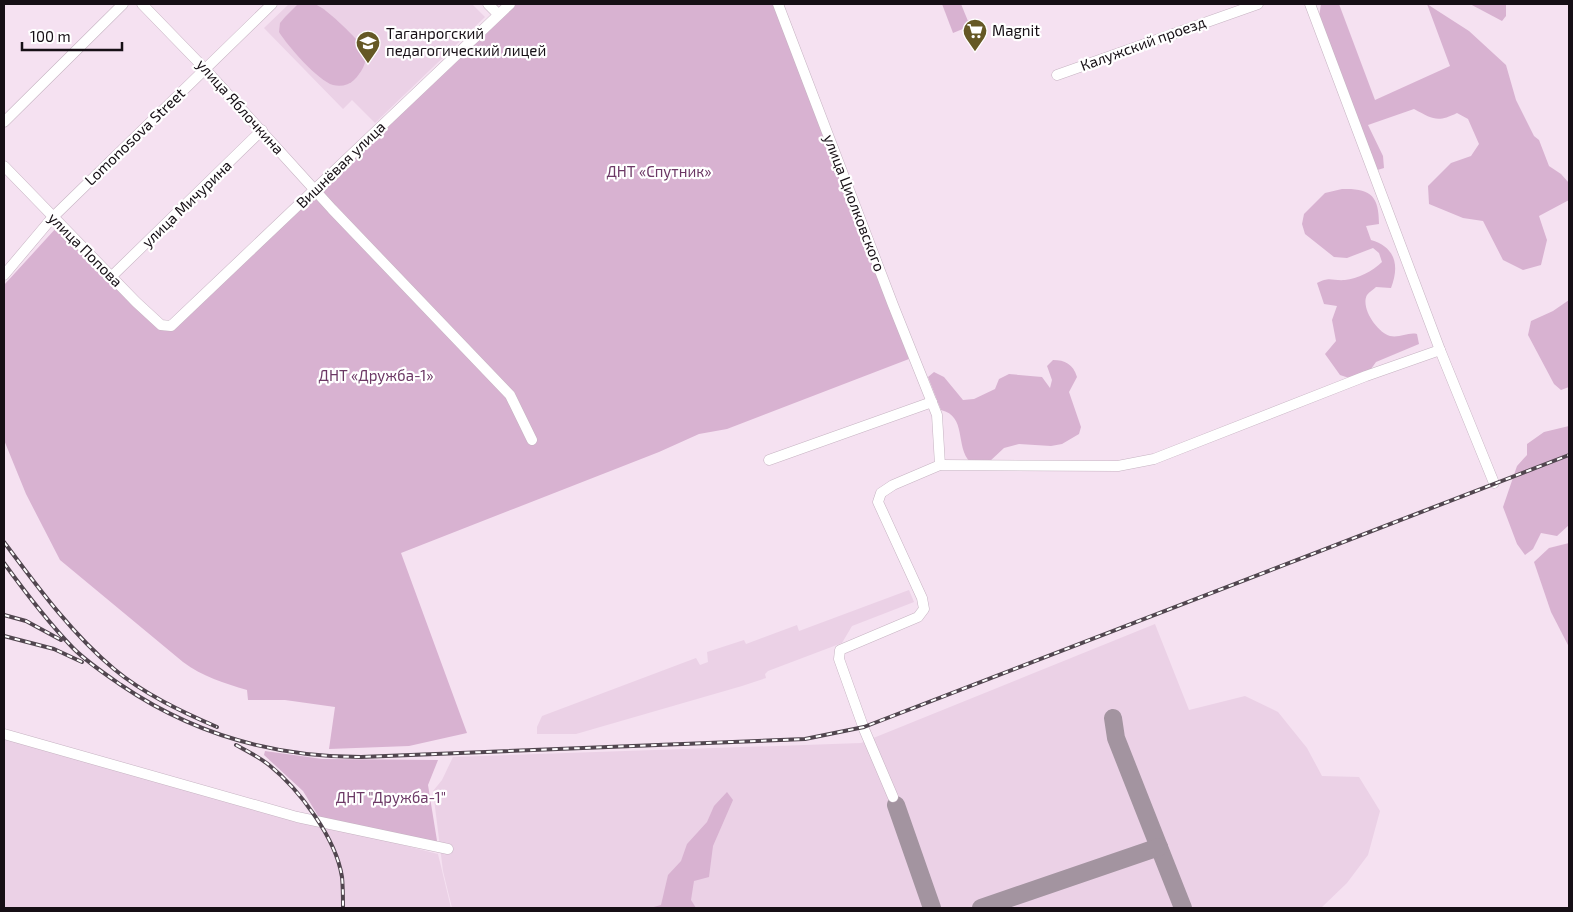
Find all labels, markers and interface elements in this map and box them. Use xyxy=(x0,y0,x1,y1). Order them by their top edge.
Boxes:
street label: Калужский проезд xyxy=(1078,12,1208,75)
supermarket icon: Magnit xyxy=(962,18,988,52)
scale bar xyxy=(22,20,122,52)
place label: Magnit xyxy=(992,21,1040,39)
place label: Таганрогский педагогический лицей xyxy=(386,24,546,59)
text: 100 m xyxy=(30,27,71,45)
school or university icon: Таганрогский педагогический лицей xyxy=(355,30,381,64)
street label: улица Яблочкина xyxy=(193,55,288,158)
street label: Lomonosova Street xyxy=(80,84,188,189)
street label: Вишнёвая улица xyxy=(292,117,389,212)
street label: улица Циолковского xyxy=(820,132,889,274)
street label: улица Мичурина xyxy=(138,156,236,251)
park label: ДНТ «Спутник» xyxy=(606,162,712,181)
street label: улица Попова xyxy=(44,208,127,291)
park label: ДНТ «Дружба-1» xyxy=(318,366,434,385)
park label: ДНТ "Дружба-1" xyxy=(336,788,446,807)

